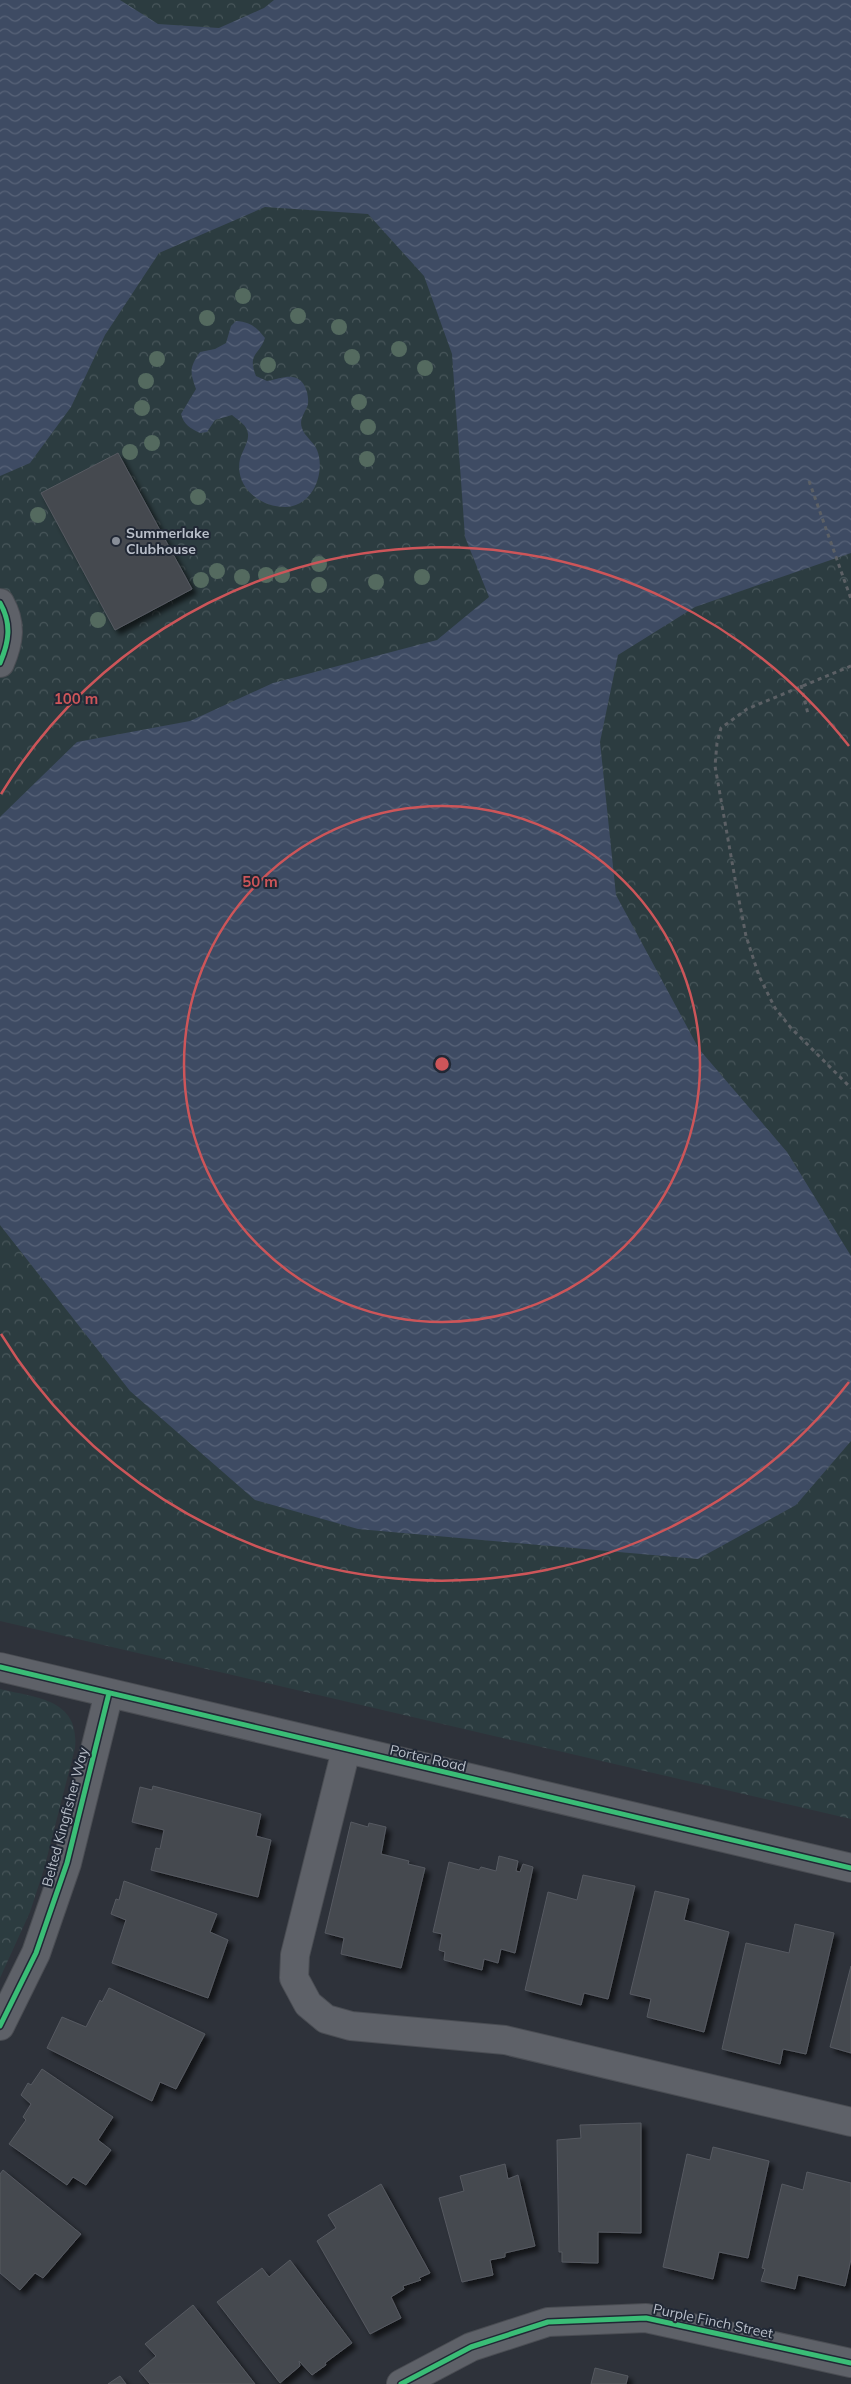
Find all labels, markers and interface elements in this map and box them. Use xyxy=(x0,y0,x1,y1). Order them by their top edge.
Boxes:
place label: Summerlake Clubhouse xyxy=(126,524,210,558)
marker: Summerlake Clubhouse xyxy=(110,535,122,547)
text: 100 m xyxy=(54,689,98,708)
text: 50 m xyxy=(242,872,278,891)
centre of rings xyxy=(433,1055,451,1073)
street label: Porter Road xyxy=(388,1740,468,1776)
street label: Belted Kingfisher Way xyxy=(38,1745,92,1889)
street label: Purple Finch Street xyxy=(651,2300,775,2343)

